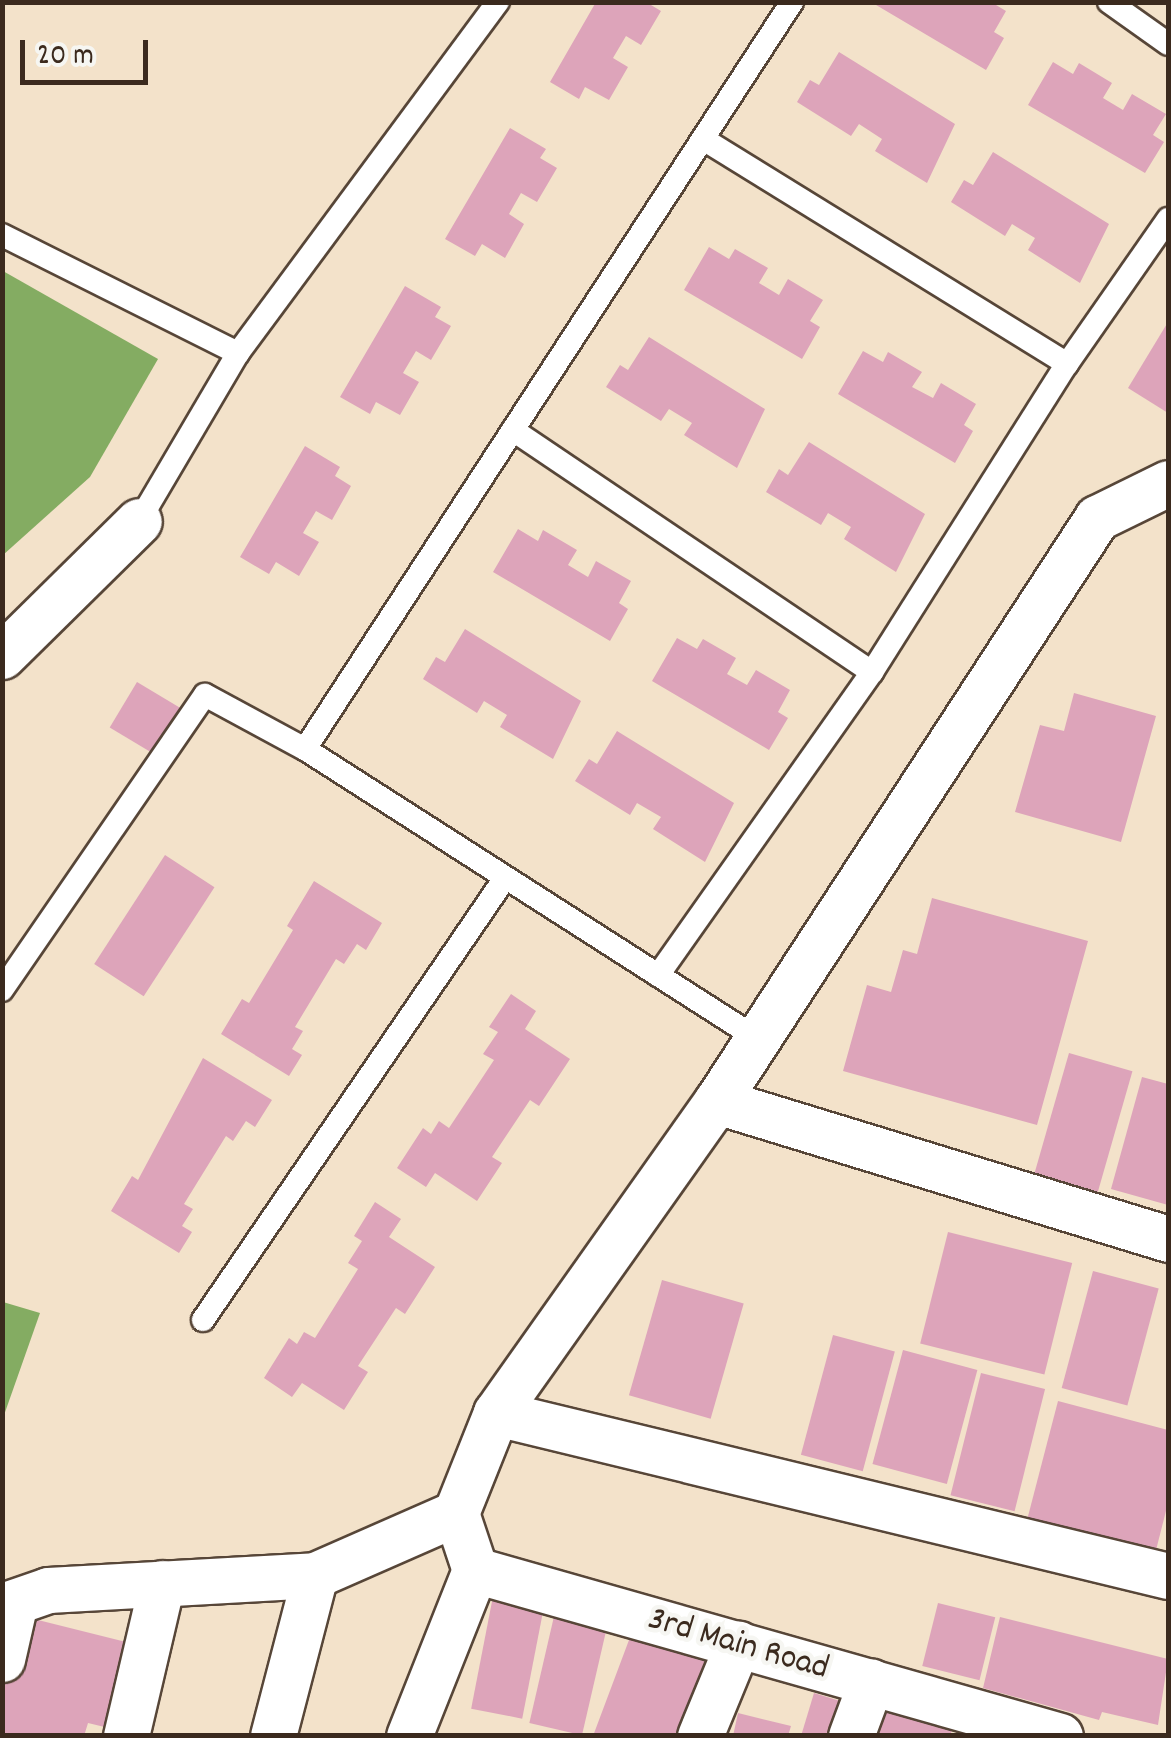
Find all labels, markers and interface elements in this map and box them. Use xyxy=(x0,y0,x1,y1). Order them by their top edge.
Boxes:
scale bar xyxy=(25,20,152,82)
text: 20 m xyxy=(37,36,94,79)
street label: 3rd Main Road xyxy=(643,1599,833,1691)

